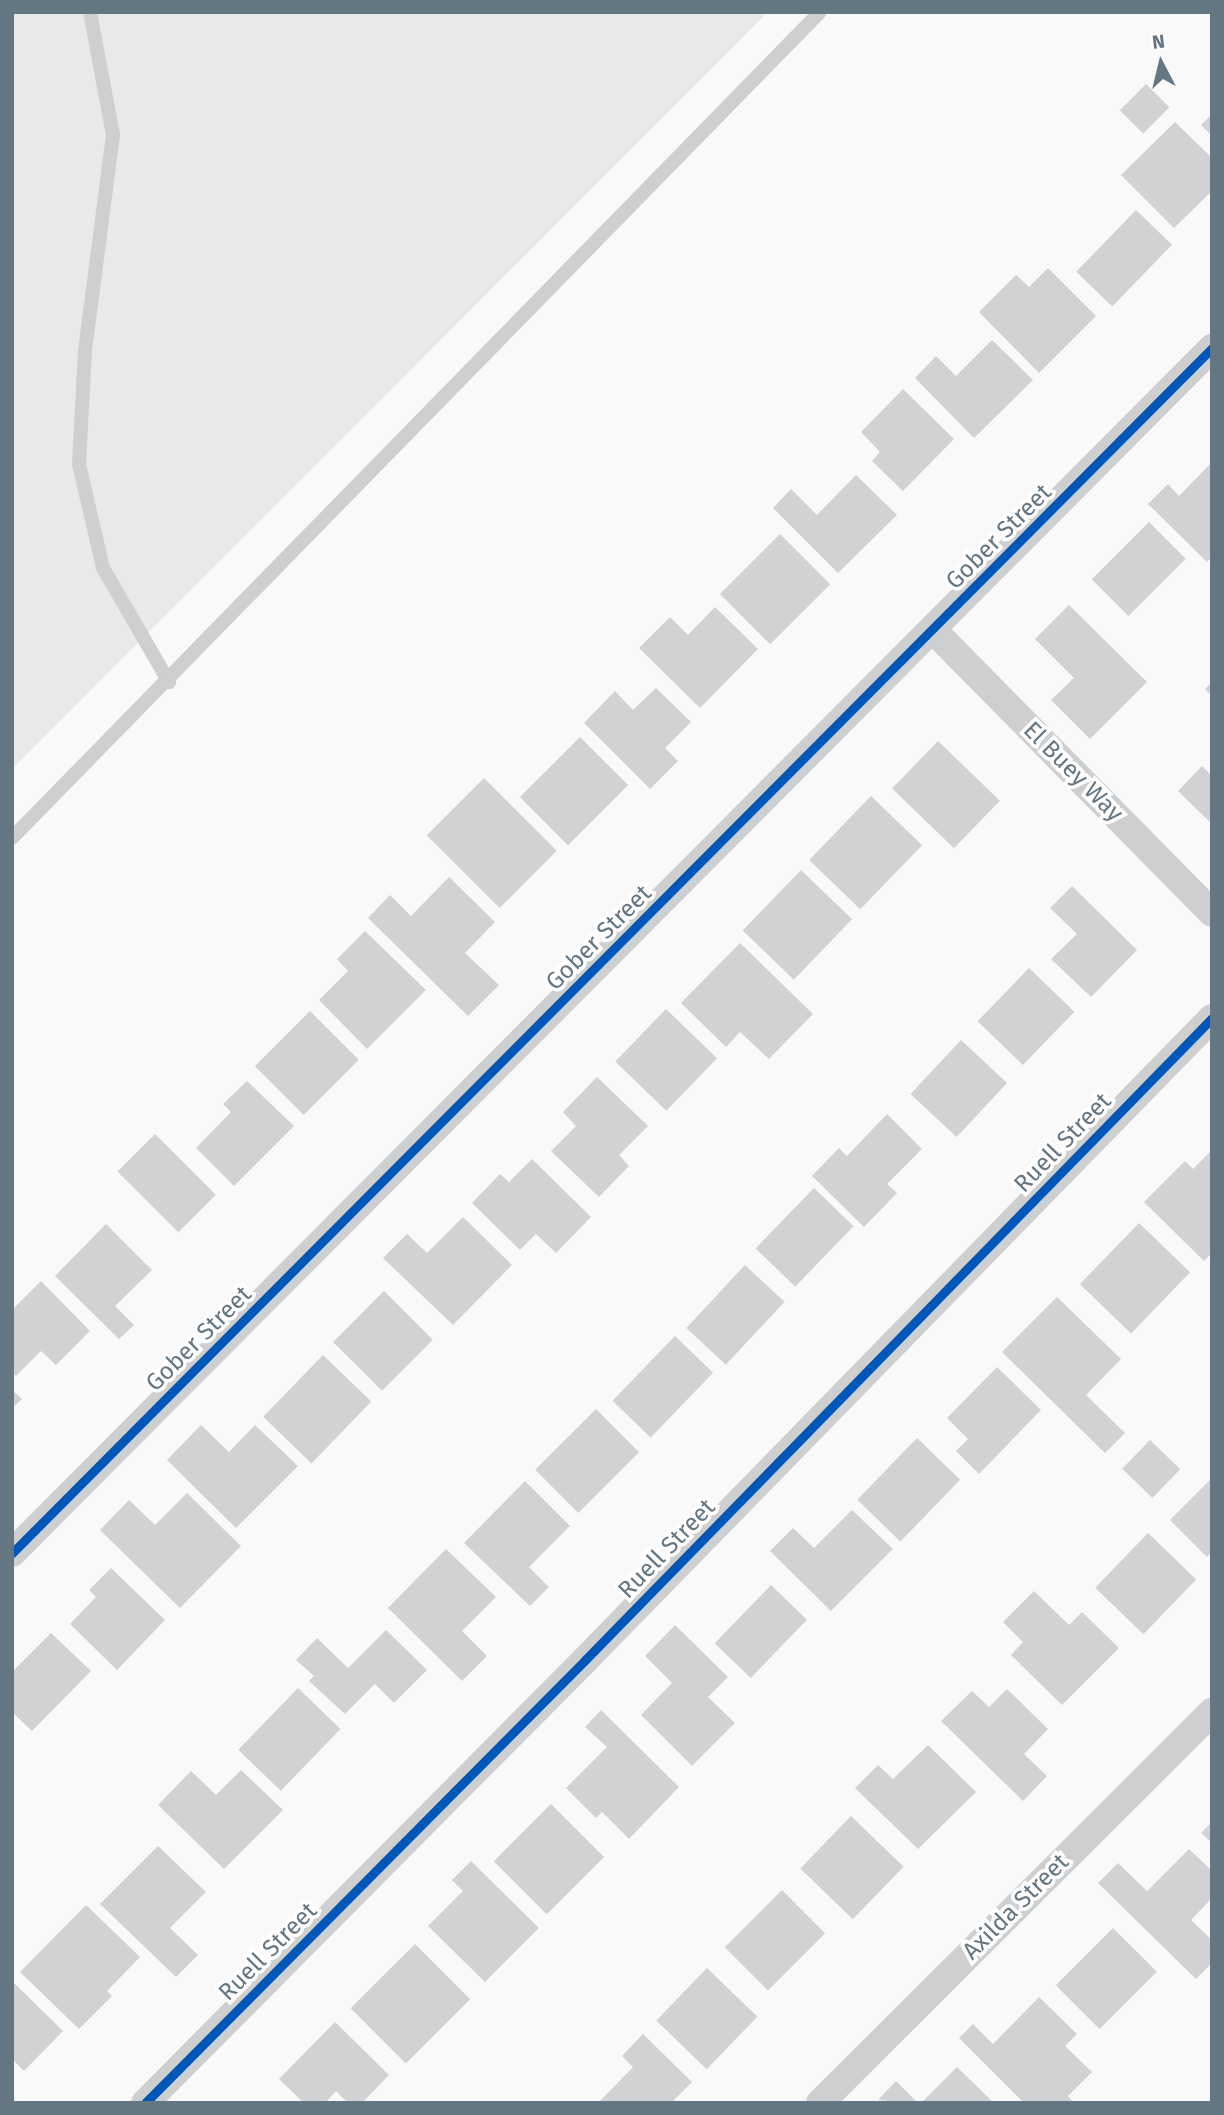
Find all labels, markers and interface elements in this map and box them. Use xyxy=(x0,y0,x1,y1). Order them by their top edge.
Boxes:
north arrow xyxy=(1126,28,1196,98)
text: N xyxy=(1151,29,1166,54)
street label: Gober Street xyxy=(940,478,1058,596)
street label: El Buey Way xyxy=(1017,716,1129,828)
street label: Gober Street xyxy=(540,879,658,997)
street label: Ruell Street xyxy=(1008,1087,1118,1199)
street label: Gober Street xyxy=(140,1280,258,1398)
street label: Ruell Street xyxy=(612,1493,722,1605)
street label: Axilda Street xyxy=(957,1848,1075,1966)
street label: Ruell Street xyxy=(213,1897,323,2007)

